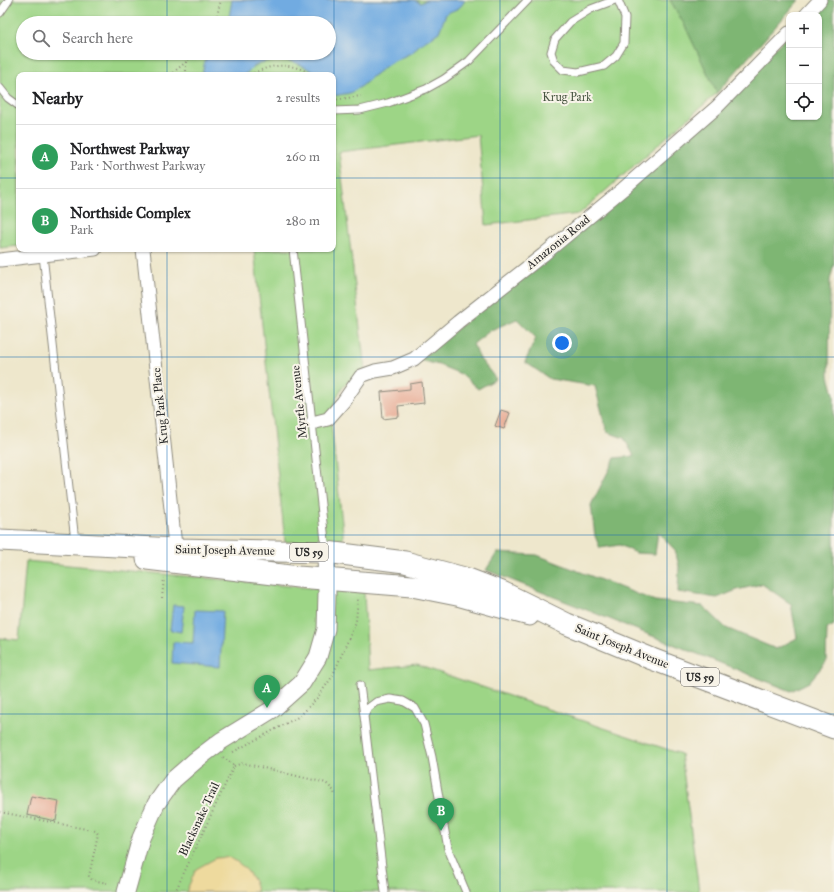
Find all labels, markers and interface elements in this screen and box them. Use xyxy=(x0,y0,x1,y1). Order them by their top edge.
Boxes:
map controls xyxy=(786,12,822,120)
button: + xyxy=(786,12,822,48)
search box xyxy=(16,16,336,60)
icon: search xyxy=(30,27,52,49)
text: Search here xyxy=(62,29,133,47)
button: − xyxy=(786,48,822,84)
button: locate xyxy=(786,84,822,120)
text: Nearby xyxy=(32,88,83,109)
text: 2 results xyxy=(276,90,320,106)
park label: Krug Park xyxy=(542,90,592,105)
text: Northwest Parkway xyxy=(70,140,189,158)
text: A xyxy=(41,149,49,165)
text: 260 m xyxy=(286,149,320,165)
text: Park · Northwest Parkway xyxy=(70,158,205,174)
text: Northside Complex xyxy=(70,204,191,222)
street label: Amazonia Road xyxy=(523,212,593,273)
text: B xyxy=(41,213,49,229)
text: 280 m xyxy=(285,213,320,229)
text: Park xyxy=(70,222,94,238)
your location xyxy=(552,333,572,353)
street label: Myrtle Avenue xyxy=(288,365,310,439)
street label: Krug Park Place xyxy=(149,367,172,445)
street label: Saint Joseph Avenue xyxy=(175,542,275,559)
road number: US 59 xyxy=(290,543,328,561)
street label: Saint Joseph Avenue xyxy=(573,621,671,672)
road number: US 59 xyxy=(681,668,719,686)
pin: A xyxy=(254,675,280,708)
street label: Blacksnake Trail xyxy=(176,779,223,858)
pin: B xyxy=(428,798,454,831)

